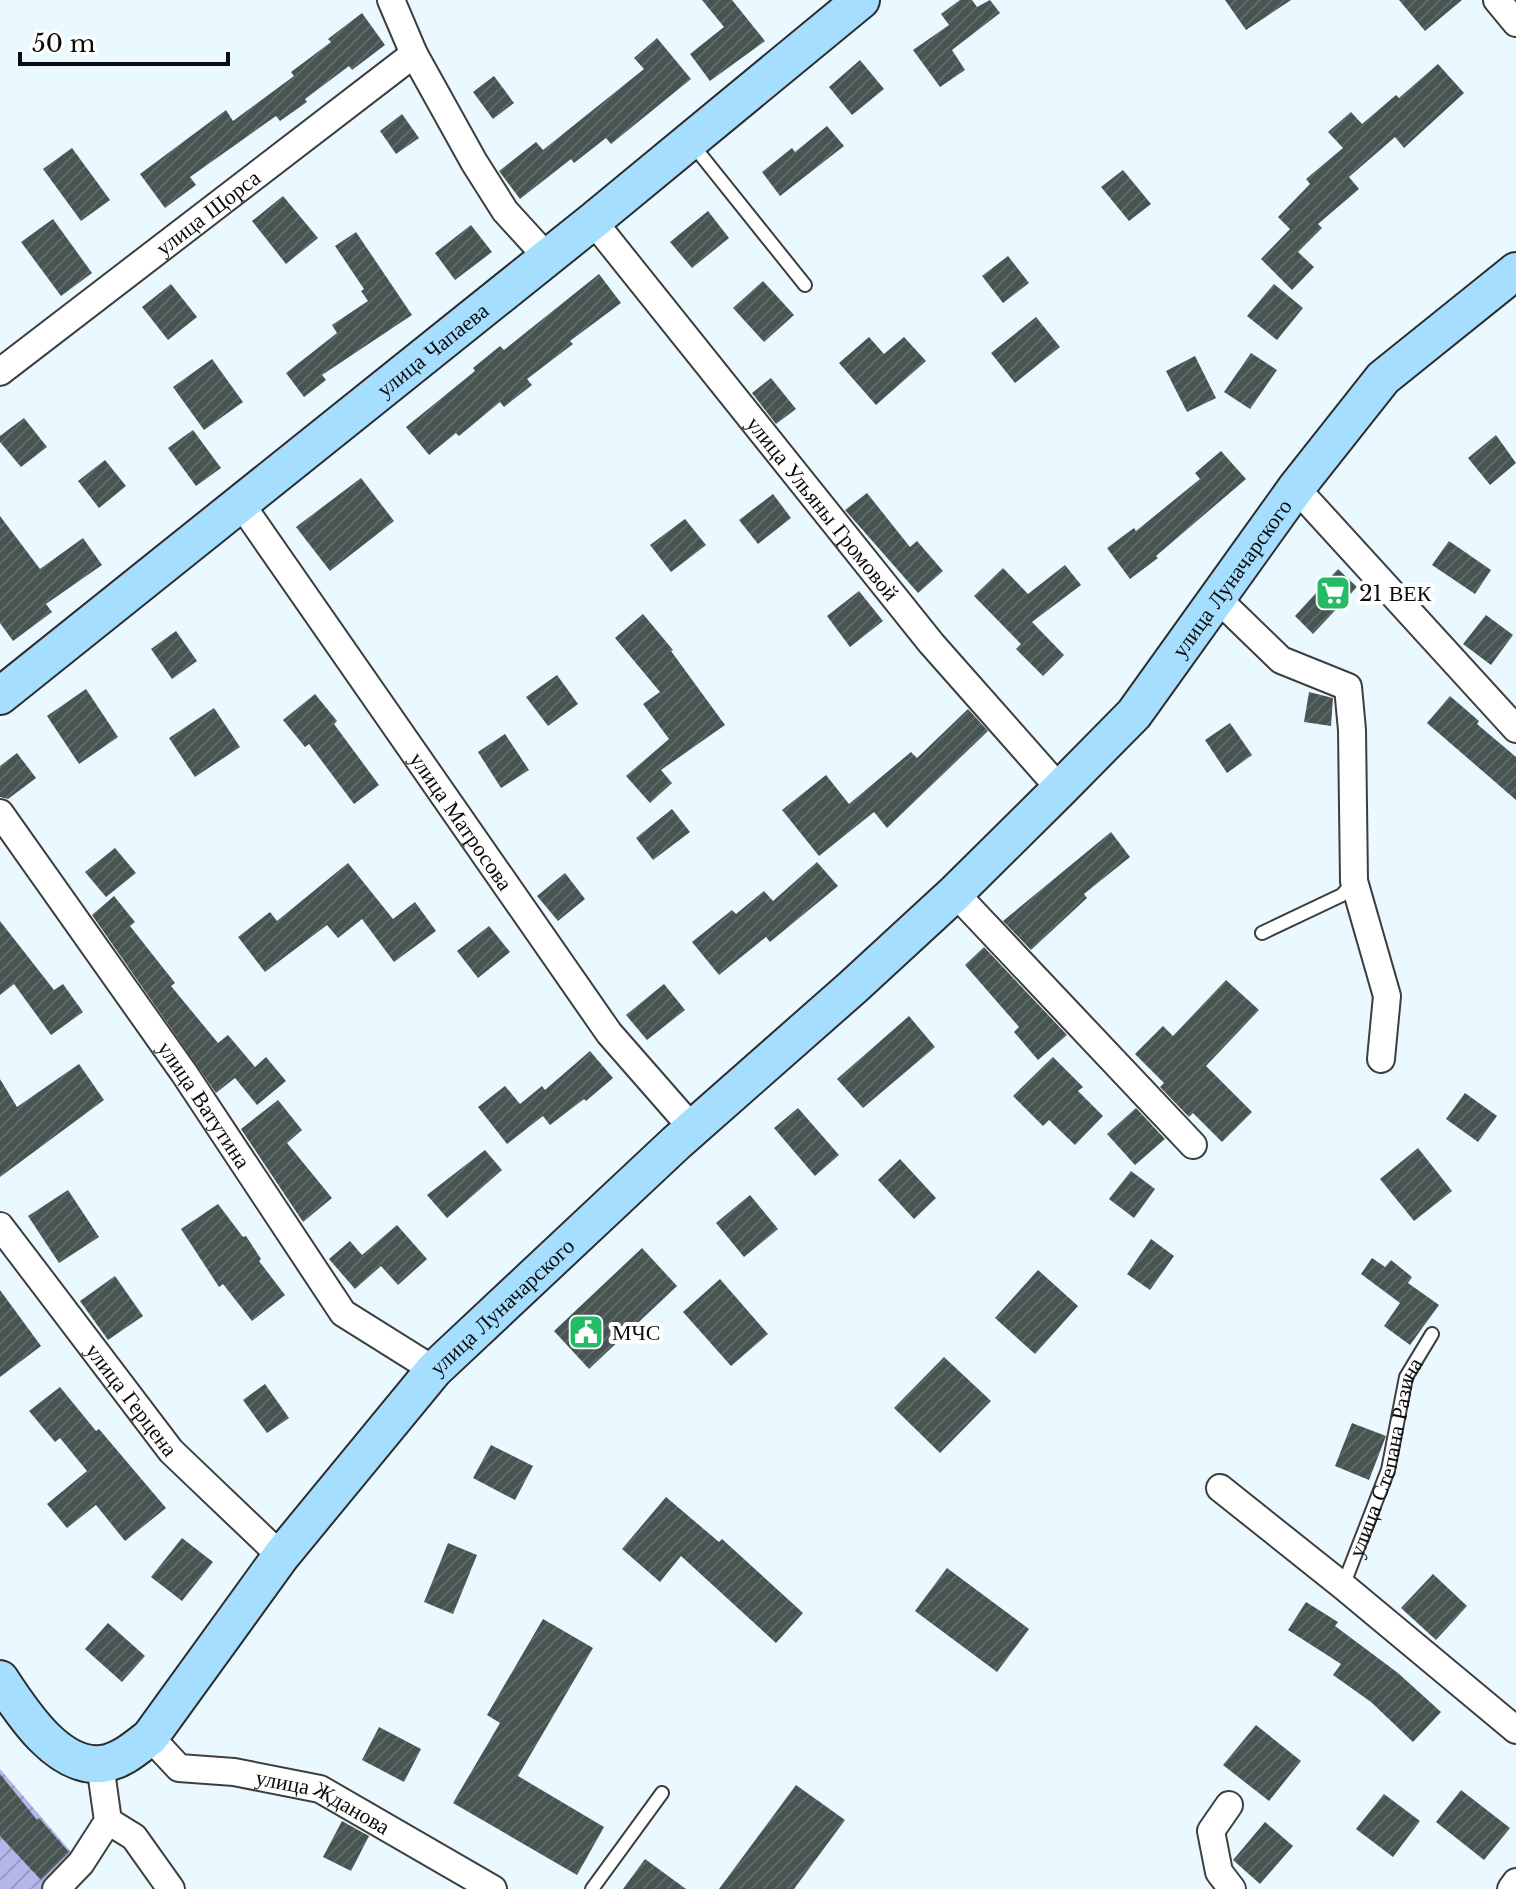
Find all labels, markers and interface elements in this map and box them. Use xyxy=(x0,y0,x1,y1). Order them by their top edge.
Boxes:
scale bar xyxy=(20,16,228,66)
text: 50 m xyxy=(32,29,96,58)
street label: улица Щорса xyxy=(150,164,266,261)
street label: улица Чапаева xyxy=(371,297,494,403)
street label: улица Ульяны Громовой xyxy=(741,411,905,606)
street label: улица Луначарского xyxy=(1166,494,1297,662)
supermarket icon: 21 ВЕК xyxy=(1314,574,1352,612)
place label: 21 ВЕК xyxy=(1359,580,1432,607)
street label: улица Матросова xyxy=(404,746,519,895)
street label: улица Ватутина xyxy=(152,1035,257,1174)
street label: улица Луначарского xyxy=(424,1232,580,1381)
public building icon: МЧС xyxy=(567,1313,605,1351)
place label: МЧС xyxy=(612,1319,661,1346)
street label: улица Герцена xyxy=(80,1337,184,1462)
street label: улица Степана Разина xyxy=(1342,1352,1428,1561)
street label: улица Жданова xyxy=(253,1763,395,1840)

